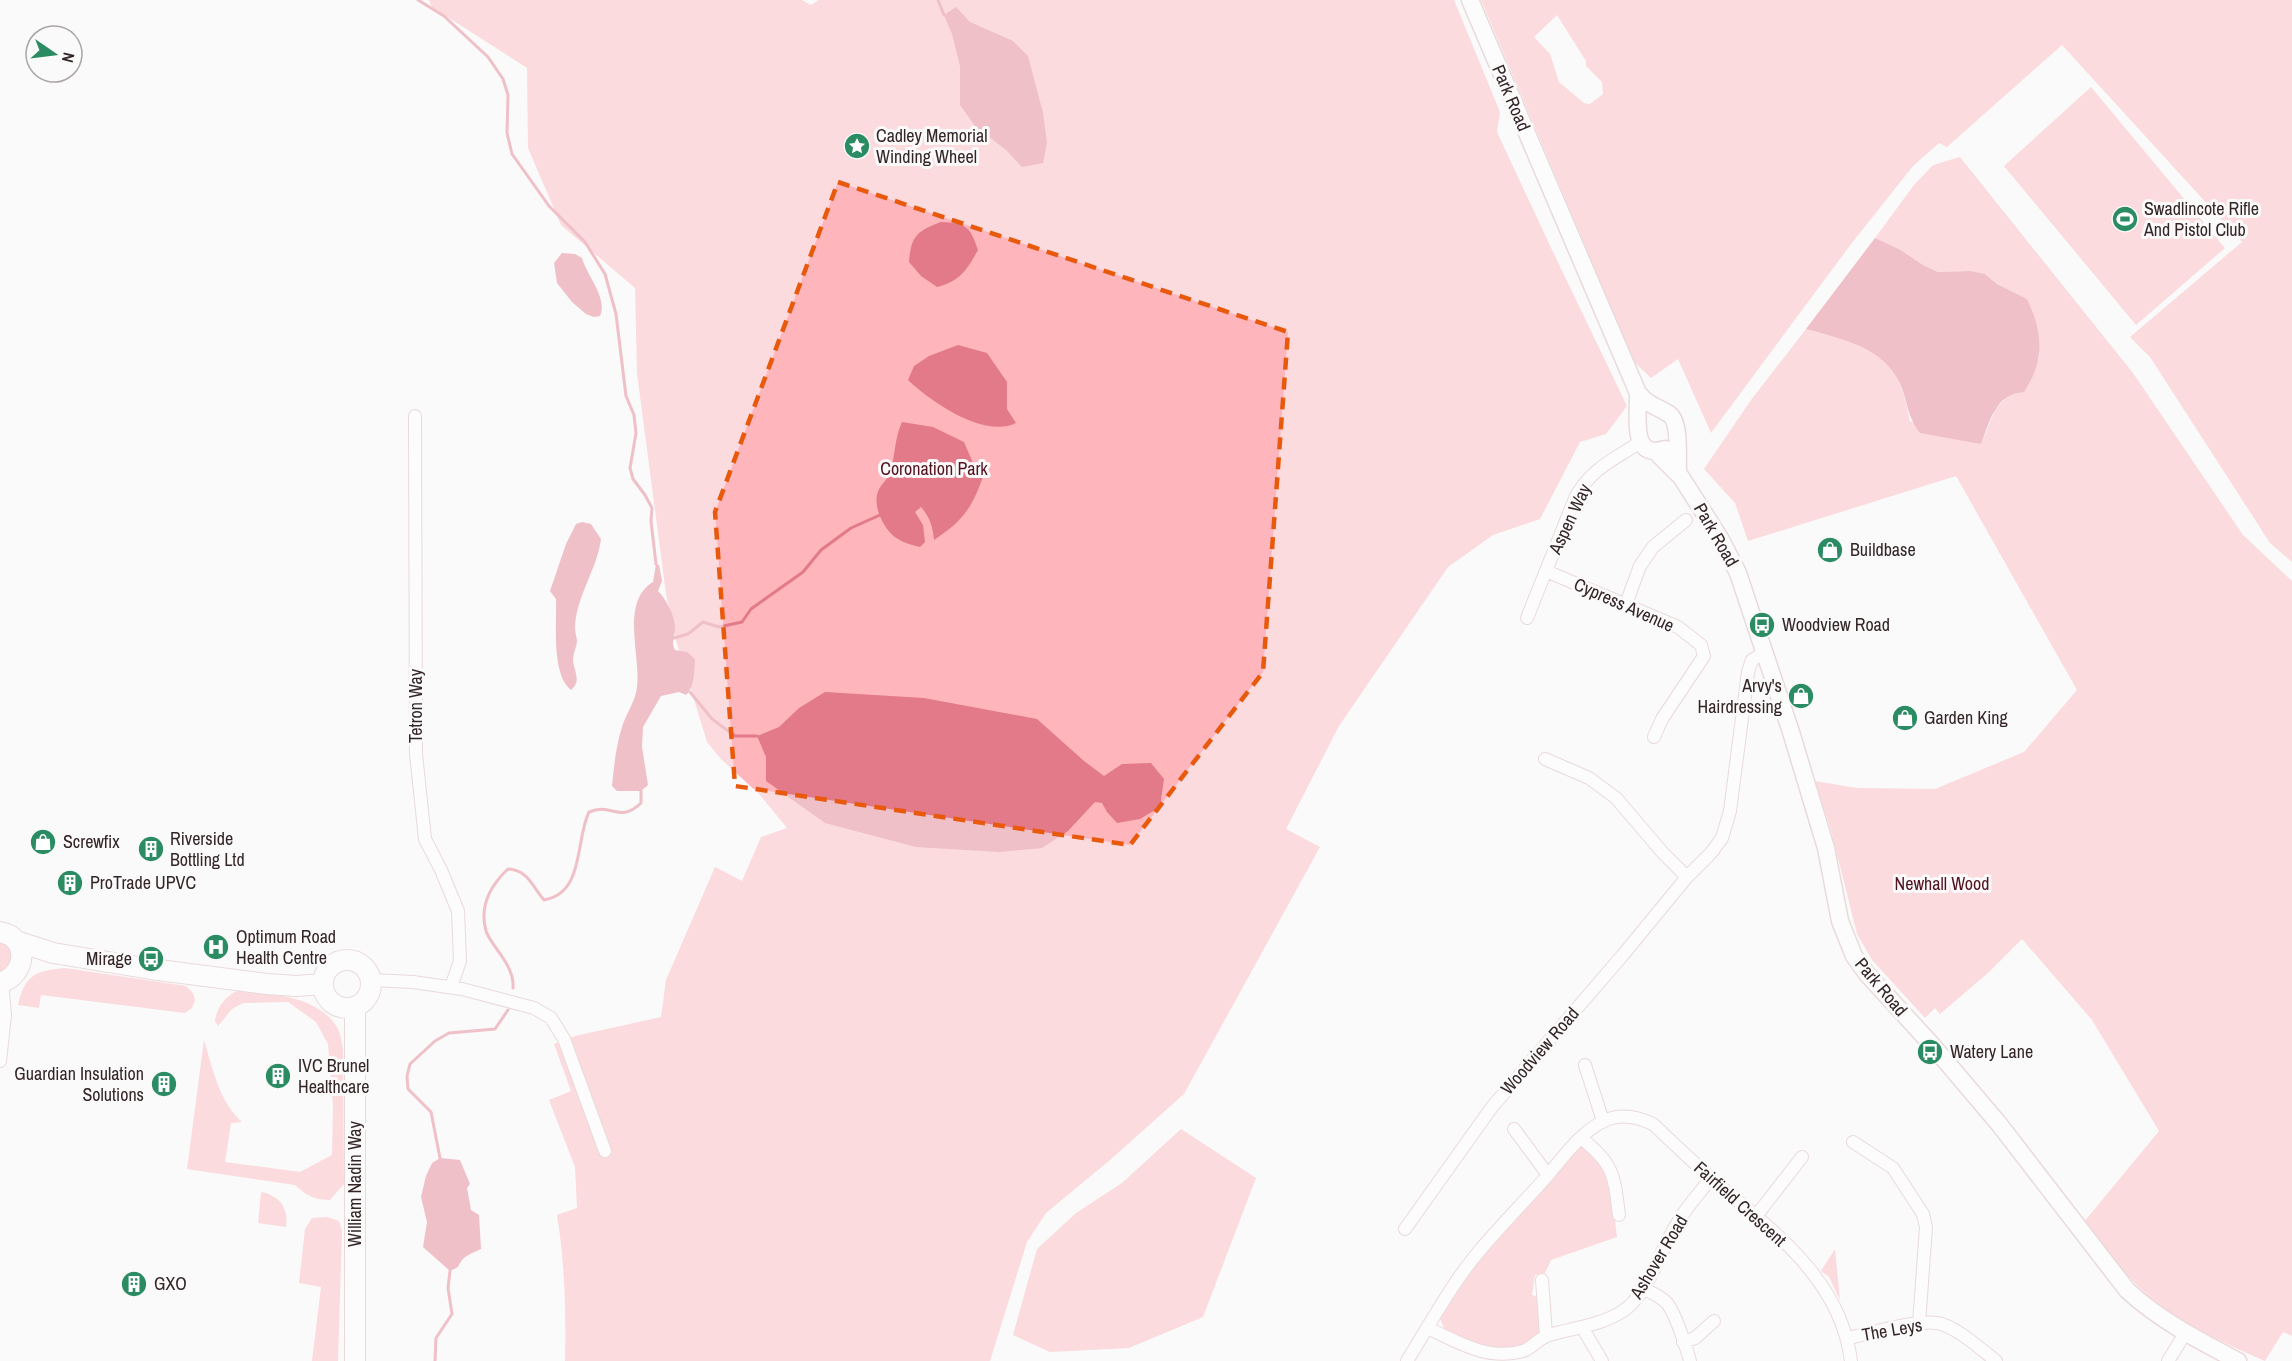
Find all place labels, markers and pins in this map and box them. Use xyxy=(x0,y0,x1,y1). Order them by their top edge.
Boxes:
place label: Cadley Memorial Winding Wheel xyxy=(876,123,988,169)
place icon: Cadley Memorial Winding Wheel xyxy=(842,131,872,161)
place label: Swadlincote Rifle And Pistol Club xyxy=(2143,196,2259,242)
sports icon: Swadlincote Rifle And Pistol Club xyxy=(2110,204,2140,234)
shop icon: Buildbase xyxy=(1815,535,1845,565)
place label: Buildbase xyxy=(1850,537,1916,562)
bus stop icon: Woodview Road xyxy=(1747,610,1777,640)
place label: Woodview Road xyxy=(1782,612,1890,637)
place label: Arvy's Hairdressing xyxy=(1698,673,1783,719)
shop icon: Arvy's Hairdressing xyxy=(1786,681,1816,711)
shop icon: Garden King xyxy=(1890,703,1920,733)
place label: Garden King xyxy=(1924,705,2008,730)
place label: Riverside Bottling Ltd xyxy=(170,826,245,872)
shop icon: Screwfix xyxy=(28,827,58,857)
place label: Screwfix xyxy=(63,829,120,854)
building icon: Riverside Bottling Ltd xyxy=(136,834,166,864)
building icon: ProTrade UPVC xyxy=(55,868,85,898)
place label: ProTrade UPVC xyxy=(90,870,196,895)
place label: Optimum Road Health Centre xyxy=(236,924,336,970)
hospital icon: Optimum Road Health Centre xyxy=(201,932,231,962)
bus stop icon: Mirage xyxy=(136,944,166,974)
place label: Mirage xyxy=(86,946,132,971)
bus stop icon: Watery Lane xyxy=(1915,1037,1945,1067)
place label: Watery Lane xyxy=(1950,1039,2033,1064)
place label: IVC Brunel Healthcare xyxy=(298,1053,369,1099)
place label: Guardian Insulation Solutions xyxy=(14,1061,144,1107)
building icon: IVC Brunel Healthcare xyxy=(263,1061,293,1091)
building icon: Guardian Insulation Solutions xyxy=(149,1069,179,1099)
building icon: GXO xyxy=(119,1269,149,1299)
place label: GXO xyxy=(154,1271,187,1296)

